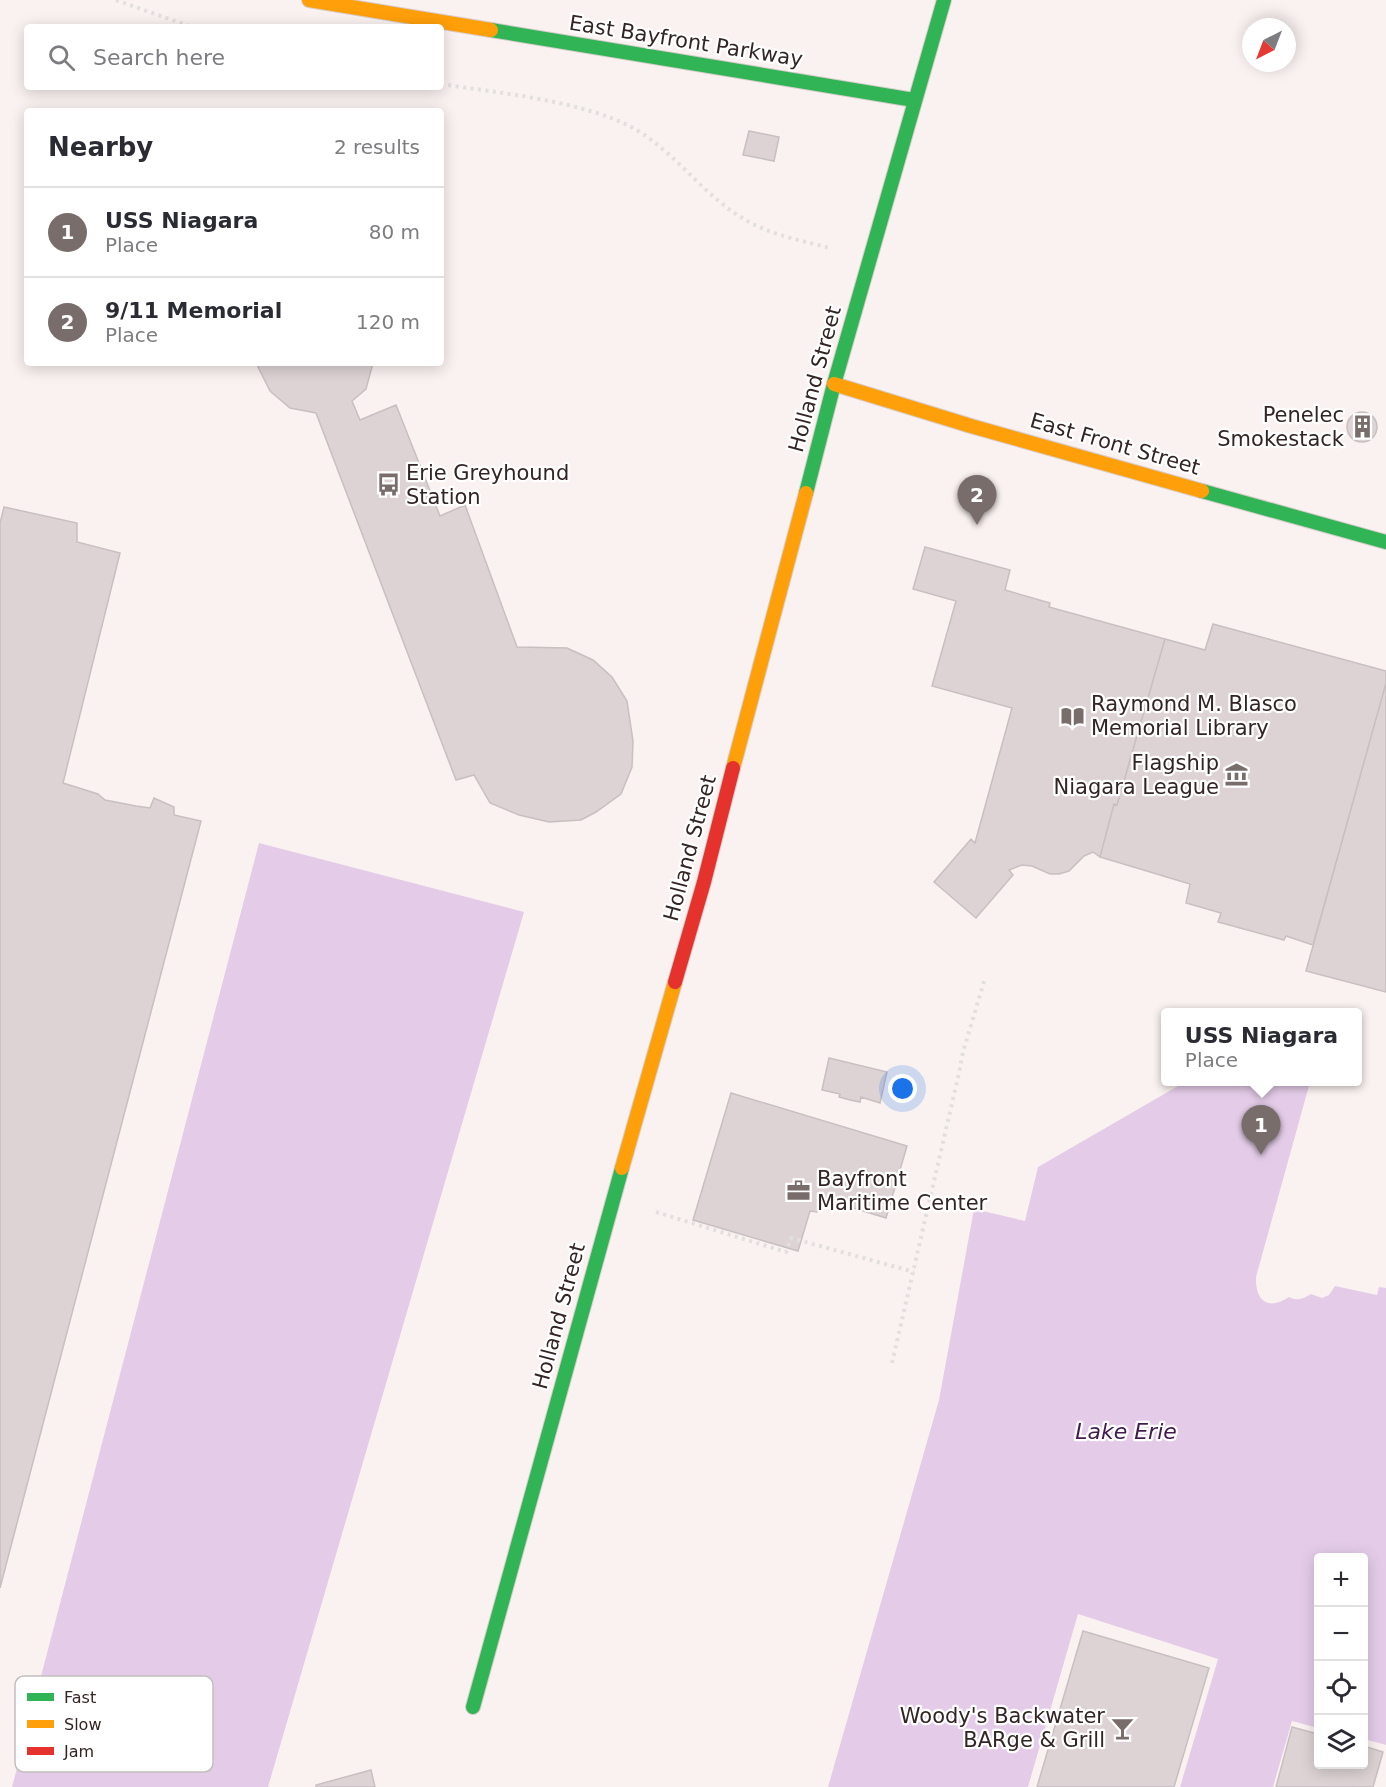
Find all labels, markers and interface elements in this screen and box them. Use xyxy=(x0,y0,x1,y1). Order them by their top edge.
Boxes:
street label: East Bayfront Parkway xyxy=(567,11,805,71)
north arrow xyxy=(1242,18,1296,72)
search box xyxy=(24,24,444,90)
icon: search xyxy=(45,41,78,74)
text: Search here xyxy=(93,45,225,70)
text: Nearby xyxy=(48,132,153,162)
text: 2 results xyxy=(334,135,420,159)
text: USS Niagara xyxy=(105,208,258,233)
text: 1 xyxy=(61,220,74,244)
text: 80 m xyxy=(369,220,420,244)
text: Place xyxy=(105,233,158,257)
text: 9/11 Memorial xyxy=(105,298,282,323)
street label: Holland Street xyxy=(784,303,846,455)
text: 2 xyxy=(61,310,74,334)
text: 120 m xyxy=(356,310,420,334)
text: Place xyxy=(105,323,158,347)
place label: Penelec Smokestack xyxy=(1217,403,1345,451)
street label: East Front Street xyxy=(1027,408,1203,480)
building icon: Penelec Smokestack xyxy=(1349,414,1375,440)
place label: Erie Greyhound Station xyxy=(406,461,569,509)
bus stop icon: Erie Greyhound Station xyxy=(375,472,401,498)
pin: 2 xyxy=(958,476,996,525)
place label: Raymond M. Blasco Memorial Library xyxy=(1091,692,1297,740)
library icon: Raymond M. Blasco Memorial Library xyxy=(1060,703,1086,729)
place label: Flagship Niagara League xyxy=(1054,751,1219,799)
museum icon: Flagship Niagara League xyxy=(1224,762,1250,788)
street label: Holland Street xyxy=(659,772,721,924)
popup xyxy=(1161,1008,1362,1086)
text: USS Niagara xyxy=(1185,1023,1338,1048)
text: Place xyxy=(1185,1048,1238,1072)
your location xyxy=(888,1074,917,1103)
pin: 1 xyxy=(1242,1106,1280,1155)
place label: Bayfront Maritime Center xyxy=(817,1167,988,1215)
office icon: Bayfront Maritime Center xyxy=(786,1178,812,1204)
street label: Holland Street xyxy=(528,1240,590,1392)
water label: Lake Erie xyxy=(1075,1419,1177,1444)
map controls xyxy=(1314,1553,1368,1769)
button: + xyxy=(1314,1553,1368,1607)
button: − xyxy=(1314,1607,1368,1661)
button: locate xyxy=(1314,1661,1368,1715)
legend xyxy=(15,1676,213,1772)
text: Fast xyxy=(64,1688,96,1707)
place label: Woody's Backwater BARge & Grill xyxy=(900,1704,1105,1752)
text: Slow xyxy=(64,1715,101,1734)
bar icon: Woody's Backwater BARge & Grill xyxy=(1110,1715,1136,1741)
button: layers xyxy=(1314,1715,1368,1769)
text: Jam xyxy=(63,1742,94,1761)

